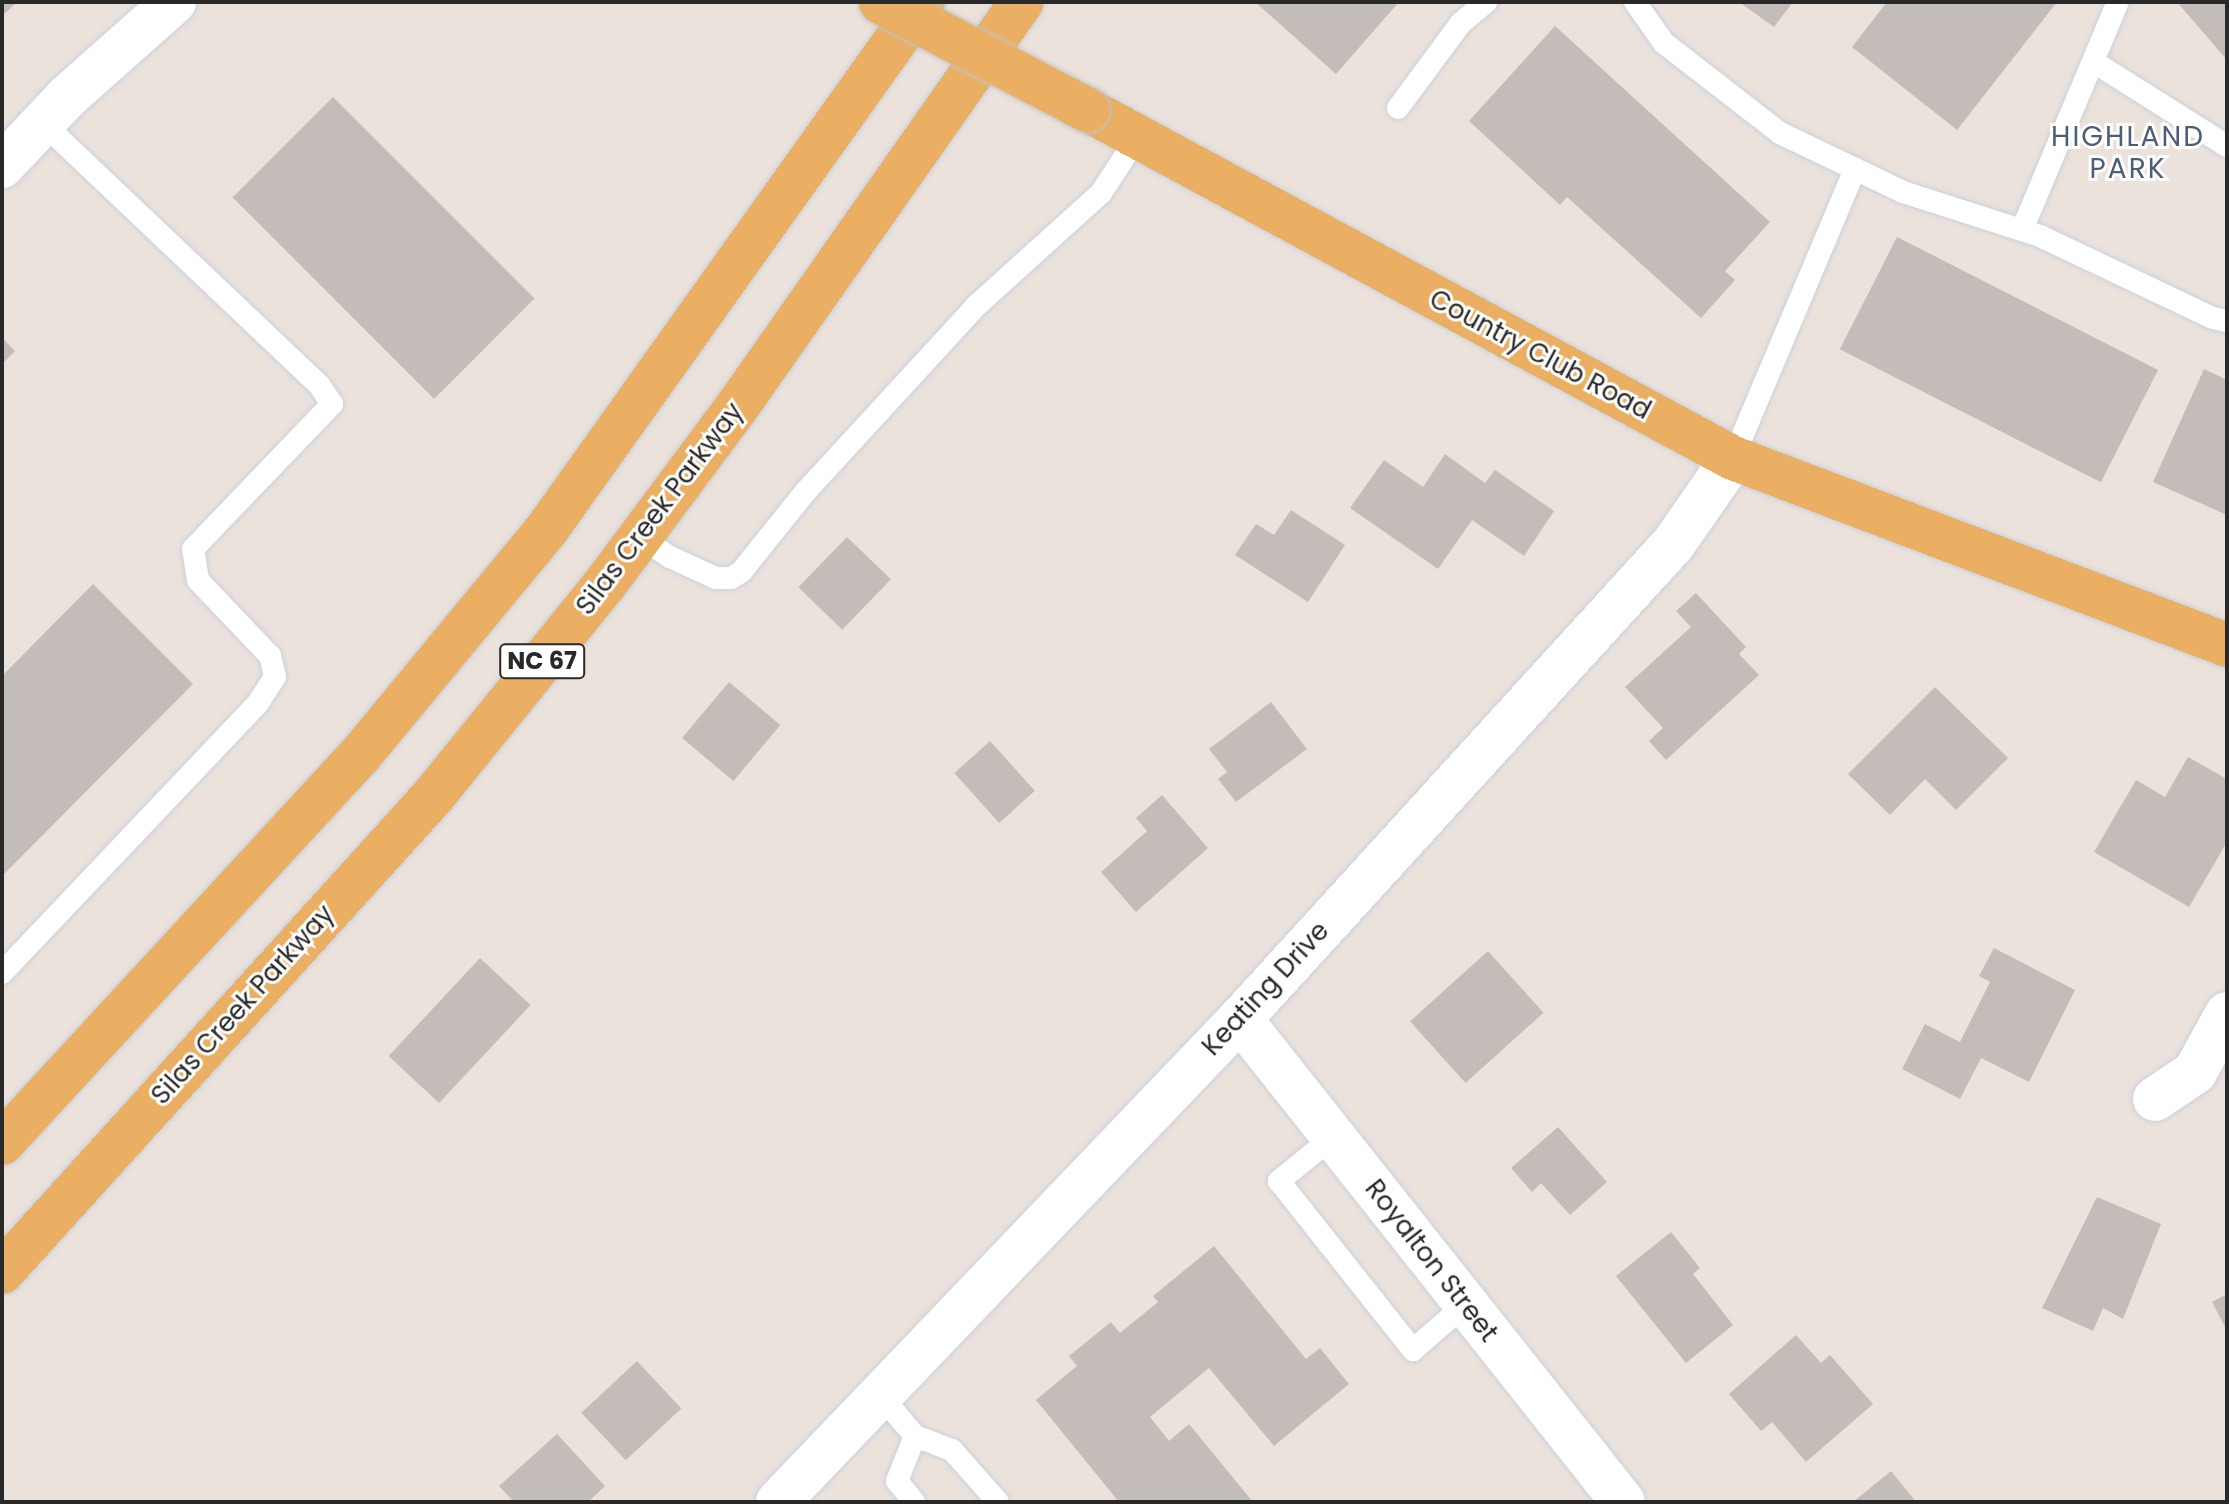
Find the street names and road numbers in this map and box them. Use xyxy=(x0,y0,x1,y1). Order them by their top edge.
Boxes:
street label: Country Club Road xyxy=(1424,283,1656,427)
street label: Silas Creek Parkway xyxy=(570,397,750,621)
road number: NC 67 xyxy=(498,641,586,681)
street label: Silas Creek Parkway xyxy=(145,899,341,1111)
street label: Keating Drive xyxy=(1196,916,1336,1062)
street label: Royalton Street xyxy=(1358,1174,1504,1348)

